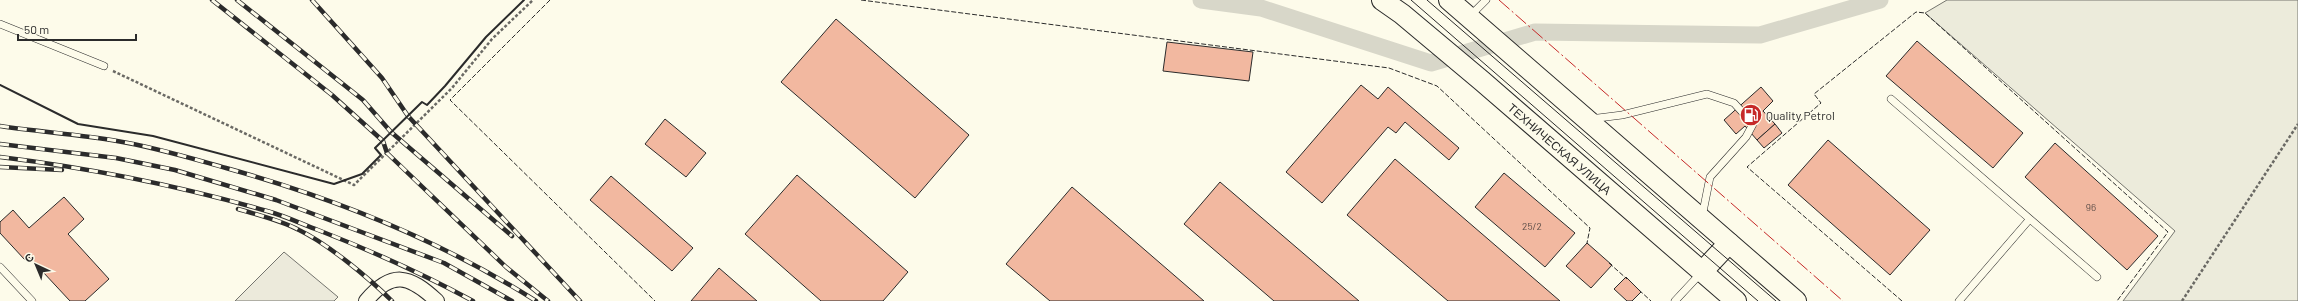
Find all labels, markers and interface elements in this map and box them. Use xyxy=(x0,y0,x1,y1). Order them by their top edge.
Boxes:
scale bar xyxy=(18,16,136,42)
text: 50 m xyxy=(24,22,49,36)
street label: ТЕХНИЧЕСКАЯ УЛИЦА xyxy=(1506,100,1615,197)
fuel station icon: Quality Petrol xyxy=(1738,102,1764,128)
place label: Quality Petrol xyxy=(1766,108,1835,122)
house number: 96 xyxy=(2086,201,2096,213)
house number: 25/2 xyxy=(1522,220,1542,232)
north arrow xyxy=(16,245,56,285)
text: С xyxy=(21,250,36,265)

